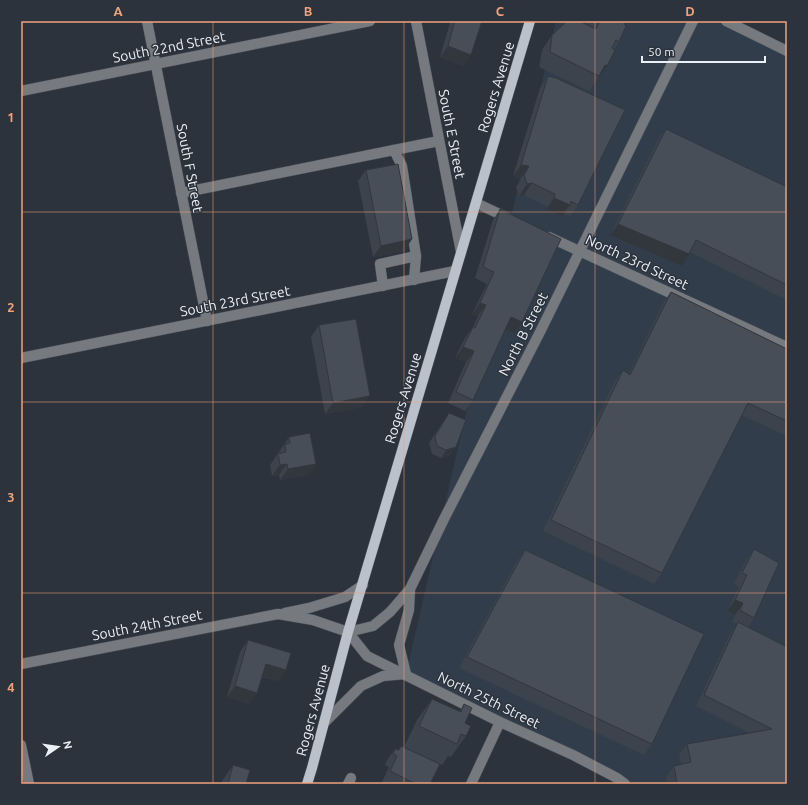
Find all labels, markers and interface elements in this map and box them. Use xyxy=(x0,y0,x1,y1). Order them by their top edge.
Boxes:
text: A xyxy=(113,4,123,18)
text: B xyxy=(304,4,313,18)
text: C xyxy=(496,4,505,18)
text: D xyxy=(685,4,695,18)
street label: South 22nd Street xyxy=(111,28,227,66)
scale bar xyxy=(642,38,765,64)
street label: Rogers Avenue xyxy=(475,40,517,134)
text: 50 m xyxy=(648,45,675,58)
street label: South E Street xyxy=(436,88,469,180)
text: 1 xyxy=(7,110,15,124)
street label: South F Street xyxy=(174,122,207,214)
street label: North 23rd Street xyxy=(583,231,691,293)
street label: South 23rd Street xyxy=(179,282,292,320)
street label: North B Street xyxy=(495,289,551,378)
text: 2 xyxy=(7,300,15,314)
street label: Rogers Avenue xyxy=(382,351,424,445)
text: 3 xyxy=(7,490,15,504)
street label: South 24th Street xyxy=(91,606,204,644)
street label: Rogers Avenue xyxy=(293,662,333,758)
street label: North 25th Street xyxy=(435,668,543,732)
text: 4 xyxy=(7,680,15,694)
north arrow xyxy=(38,727,78,767)
text: N xyxy=(61,739,75,750)

